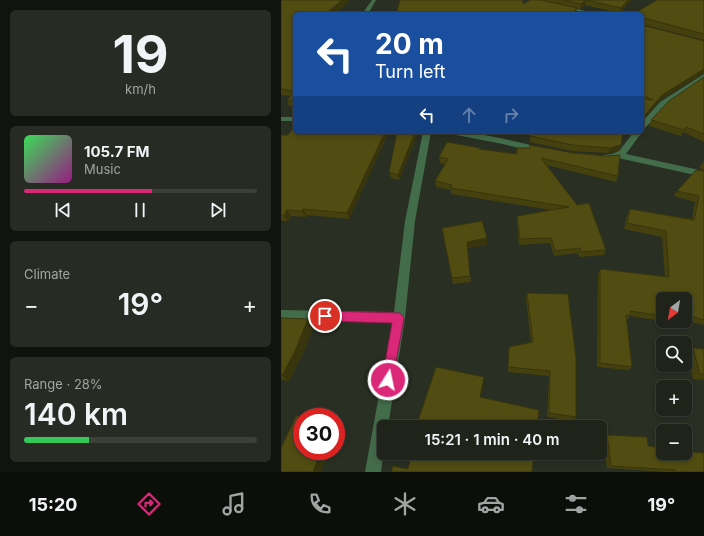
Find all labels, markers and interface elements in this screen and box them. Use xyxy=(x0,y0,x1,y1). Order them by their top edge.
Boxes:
text: 19 xyxy=(112,23,169,86)
text: 20 m xyxy=(375,27,444,61)
icon: left xyxy=(309,28,361,80)
text: Turn left xyxy=(375,61,445,82)
text: km/h xyxy=(125,81,156,97)
icon: left xyxy=(416,104,438,126)
icon: ahead xyxy=(458,104,480,126)
icon: right xyxy=(500,104,522,126)
text: 105.7 FM xyxy=(84,142,150,161)
text: Music xyxy=(84,161,121,177)
icon: previous xyxy=(52,199,74,221)
icon: pause xyxy=(129,199,151,221)
icon: next xyxy=(207,199,229,221)
text: Climate xyxy=(24,266,70,282)
text: 19° xyxy=(118,286,163,322)
text: − xyxy=(24,292,39,318)
text: + xyxy=(242,292,257,318)
north arrow xyxy=(656,292,692,328)
map controls xyxy=(656,292,692,460)
pin xyxy=(308,299,342,333)
icon: arrive xyxy=(314,305,336,327)
button: search xyxy=(656,336,692,372)
position arrow xyxy=(367,359,409,401)
text: Range · 28% xyxy=(24,376,103,392)
button: + xyxy=(656,380,692,416)
text: 140 km xyxy=(24,396,128,432)
speed limit sign: 30 xyxy=(293,408,345,460)
button: − xyxy=(656,424,692,460)
text: 15:21 · 1 min · 40 m xyxy=(425,430,559,449)
icon: directions xyxy=(135,490,163,518)
icon: music xyxy=(220,490,248,518)
icon: phone xyxy=(306,490,334,518)
icon: climate xyxy=(391,490,419,518)
icon: car xyxy=(477,490,505,518)
icon: filters xyxy=(562,490,590,518)
text: 15:20 xyxy=(29,494,77,515)
text: 19° xyxy=(648,494,675,515)

